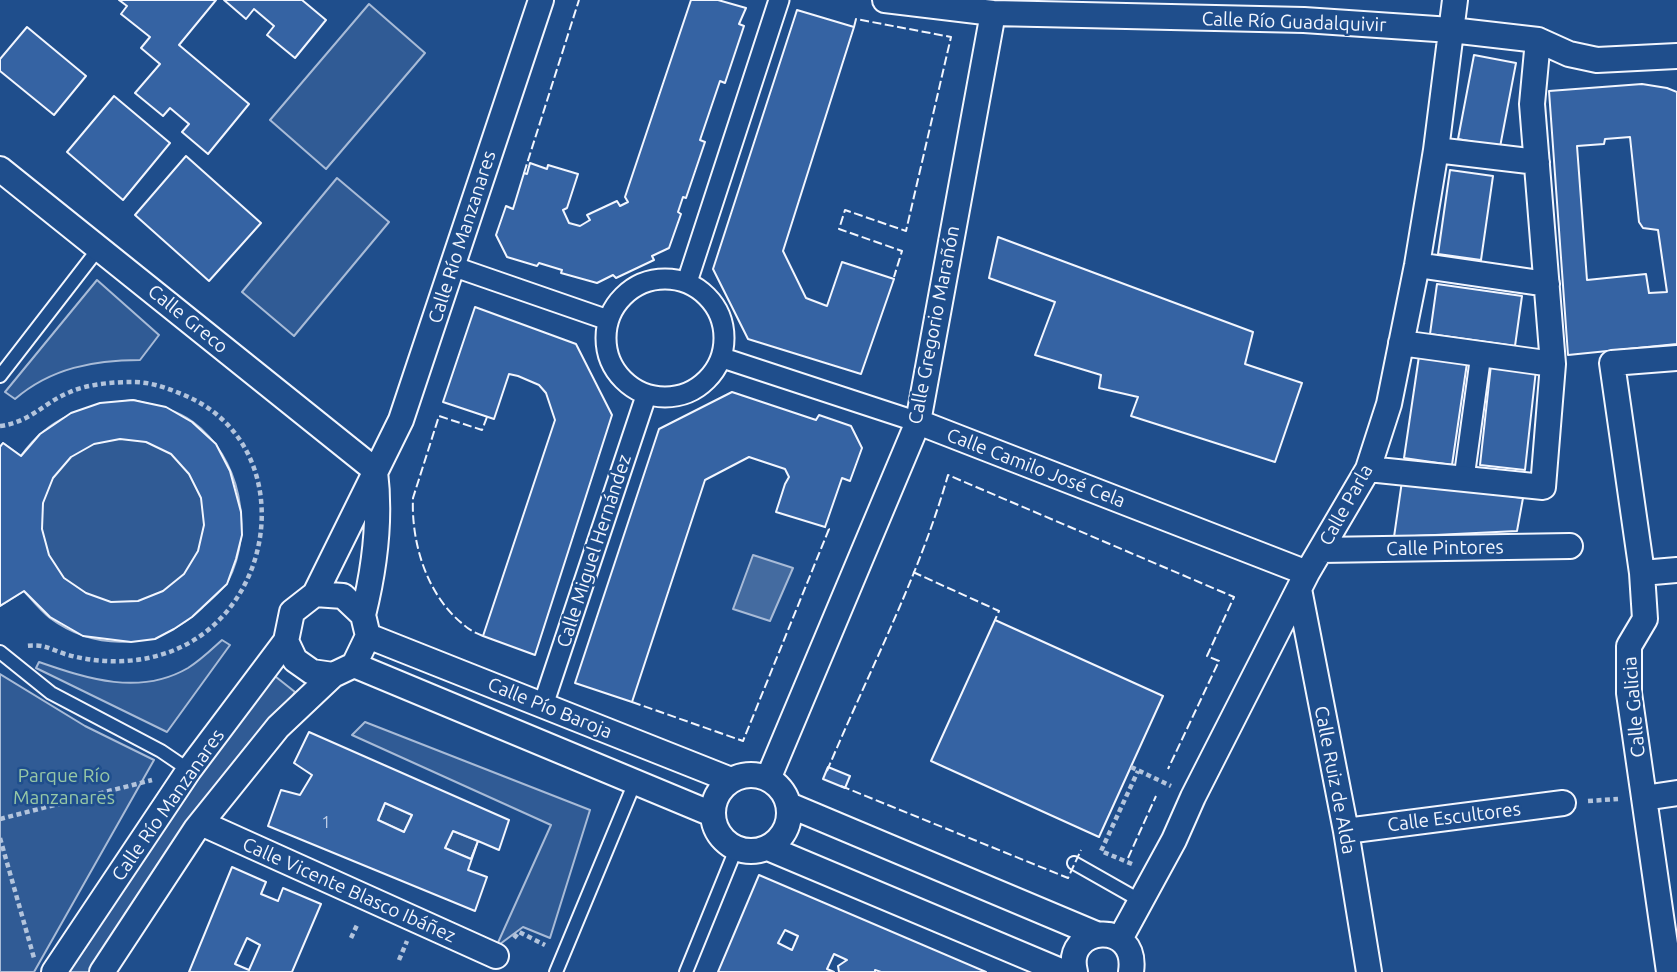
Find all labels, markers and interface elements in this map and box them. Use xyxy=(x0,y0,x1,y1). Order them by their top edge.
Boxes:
street label: Calle Río Guadalquivir xyxy=(1201,7,1387,37)
street label: Calle Río Manzanares xyxy=(423,148,501,326)
street label: Calle Gregorio Marañón xyxy=(904,224,964,426)
street label: Calle Greco xyxy=(143,280,233,358)
street label: Calle Camilo José Cela xyxy=(943,423,1129,513)
street label: Calle Miguel Hernández xyxy=(552,452,636,650)
street label: Calle Parla xyxy=(1314,460,1378,550)
street label: Calle Pintores xyxy=(1386,536,1504,560)
street label: Calle Galicia xyxy=(1618,655,1650,759)
street label: Calle Pío Baroja xyxy=(484,673,616,743)
street label: Calle Ruiz de Alda xyxy=(1309,704,1361,856)
street label: Calle Río Manzanares xyxy=(107,725,229,885)
park label: Parque Río Manzanares xyxy=(13,765,115,809)
street label: Calle Escultores xyxy=(1386,798,1522,836)
house number: 1 xyxy=(321,813,331,833)
street label: Calle Vicente Blasco Ibáñez xyxy=(239,833,459,947)

